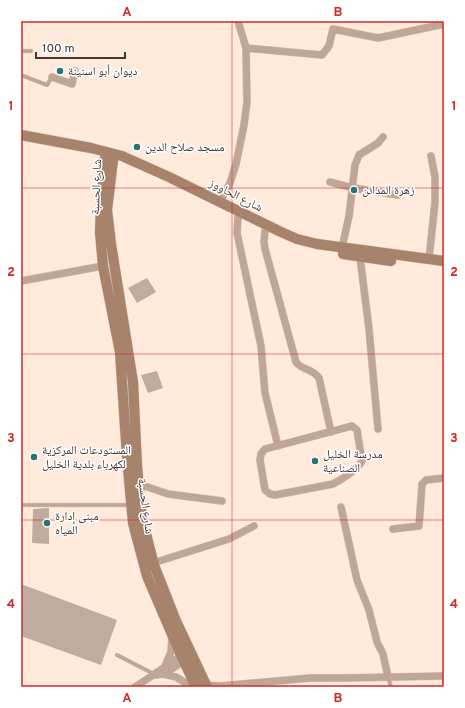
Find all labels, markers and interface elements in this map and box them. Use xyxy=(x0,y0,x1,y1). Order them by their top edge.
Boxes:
text: A xyxy=(122,5,132,21)
text: B xyxy=(334,5,343,21)
scale bar xyxy=(36,34,125,60)
text: 100 m xyxy=(42,41,75,57)
place label: ديوان أبو اسنينة xyxy=(68,64,138,80)
marker: ديوان أبو اسنينة xyxy=(55,66,65,76)
text: 1 xyxy=(8,99,14,115)
text: 1 xyxy=(451,99,457,115)
place label: مسجد صلاح الدين xyxy=(145,140,224,156)
marker: مسجد صلاح الدين xyxy=(132,142,142,152)
street label: شارع الحسبة xyxy=(88,159,106,215)
street label: شارع الحاووز xyxy=(205,175,265,216)
place label: زهرة المدائن xyxy=(362,183,415,199)
marker: زهرة المدائن xyxy=(349,185,359,195)
text: 2 xyxy=(7,265,15,281)
text: 2 xyxy=(450,265,458,281)
text: 3 xyxy=(7,431,15,447)
text: 3 xyxy=(450,431,458,447)
place label: المستودعات المركزية لكهرباء بلدية الخليل xyxy=(42,443,131,473)
place label: مدرسة الخليل الصناعية xyxy=(323,447,383,477)
marker: المستودعات المركزية لكهرباء بلدية الخليل xyxy=(29,452,39,462)
marker: مدرسة الخليل الصناعية xyxy=(310,456,320,466)
street label: شارع الحسبة xyxy=(133,477,157,535)
place label: مبنى إدارة المياه xyxy=(55,509,99,539)
marker: مبنى إدارة المياه xyxy=(42,518,52,528)
text: 4 xyxy=(7,597,15,613)
text: 4 xyxy=(450,597,458,613)
text: A xyxy=(122,691,132,707)
text: B xyxy=(334,691,343,707)

